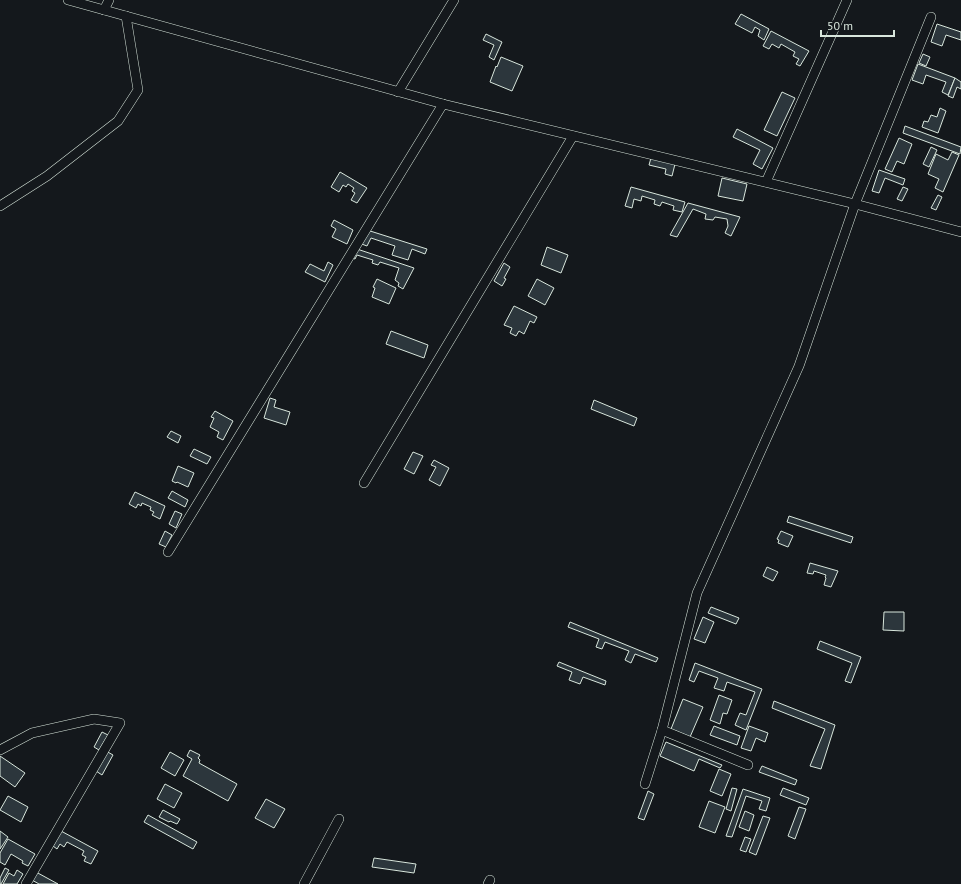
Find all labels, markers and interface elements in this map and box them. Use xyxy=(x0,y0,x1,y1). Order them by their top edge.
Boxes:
scale bar xyxy=(821,12,894,38)
text: 50 m xyxy=(827,18,853,33)

